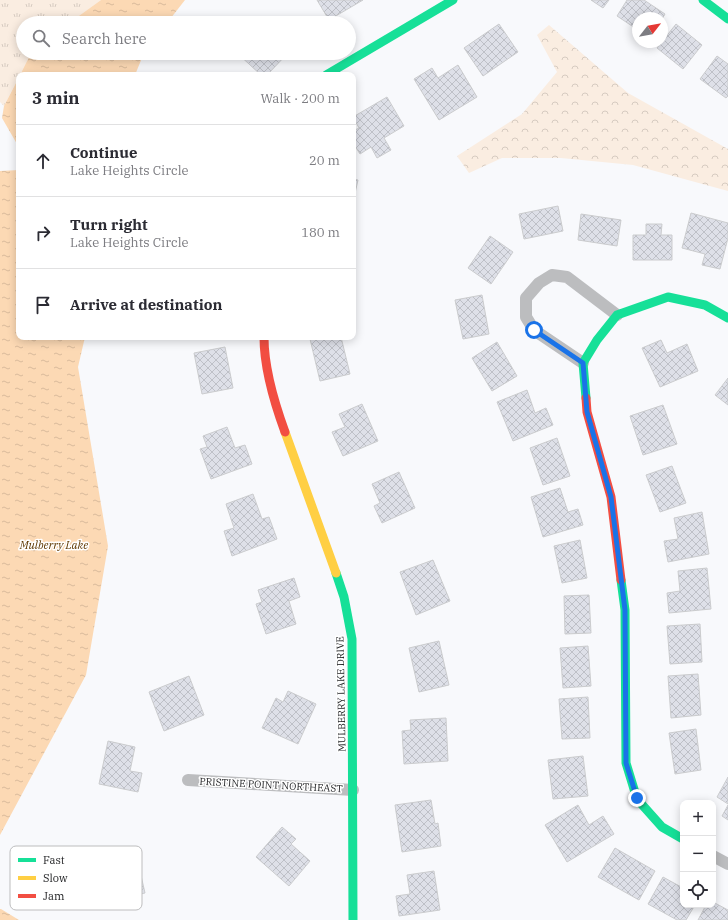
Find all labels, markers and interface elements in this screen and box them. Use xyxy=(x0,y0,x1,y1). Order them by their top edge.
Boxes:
north arrow xyxy=(632,12,668,48)
search box xyxy=(16,16,356,60)
icon: search xyxy=(30,27,52,49)
text: Search here xyxy=(62,29,147,48)
text: 3 min xyxy=(32,87,80,109)
text: Walk · 200 m xyxy=(261,90,340,107)
text: Continue xyxy=(70,143,137,162)
icon: ahead xyxy=(32,150,54,172)
text: 20 m xyxy=(309,152,340,169)
text: Lake Heights Circle xyxy=(70,162,189,179)
text: Turn right xyxy=(70,215,148,234)
icon: right xyxy=(32,222,54,244)
text: 180 m xyxy=(301,224,340,241)
text: Lake Heights Circle xyxy=(70,234,189,251)
icon: arrive xyxy=(32,294,54,316)
text: Arrive at destination xyxy=(70,295,222,314)
route start xyxy=(525,321,543,339)
water label: Mulberry Lake xyxy=(19,538,88,552)
street label: MULBERRY LAKE DRIVE xyxy=(333,636,349,752)
street label: PRISTINE POINT NORTHEAST xyxy=(199,775,343,795)
route end xyxy=(628,789,646,807)
map controls xyxy=(680,800,716,908)
button: + xyxy=(680,800,716,836)
button: − xyxy=(680,836,716,872)
legend xyxy=(10,846,142,910)
text: Fast xyxy=(43,853,65,867)
text: Slow xyxy=(43,871,68,885)
button: locate xyxy=(680,872,716,908)
text: Jam xyxy=(43,889,65,903)

